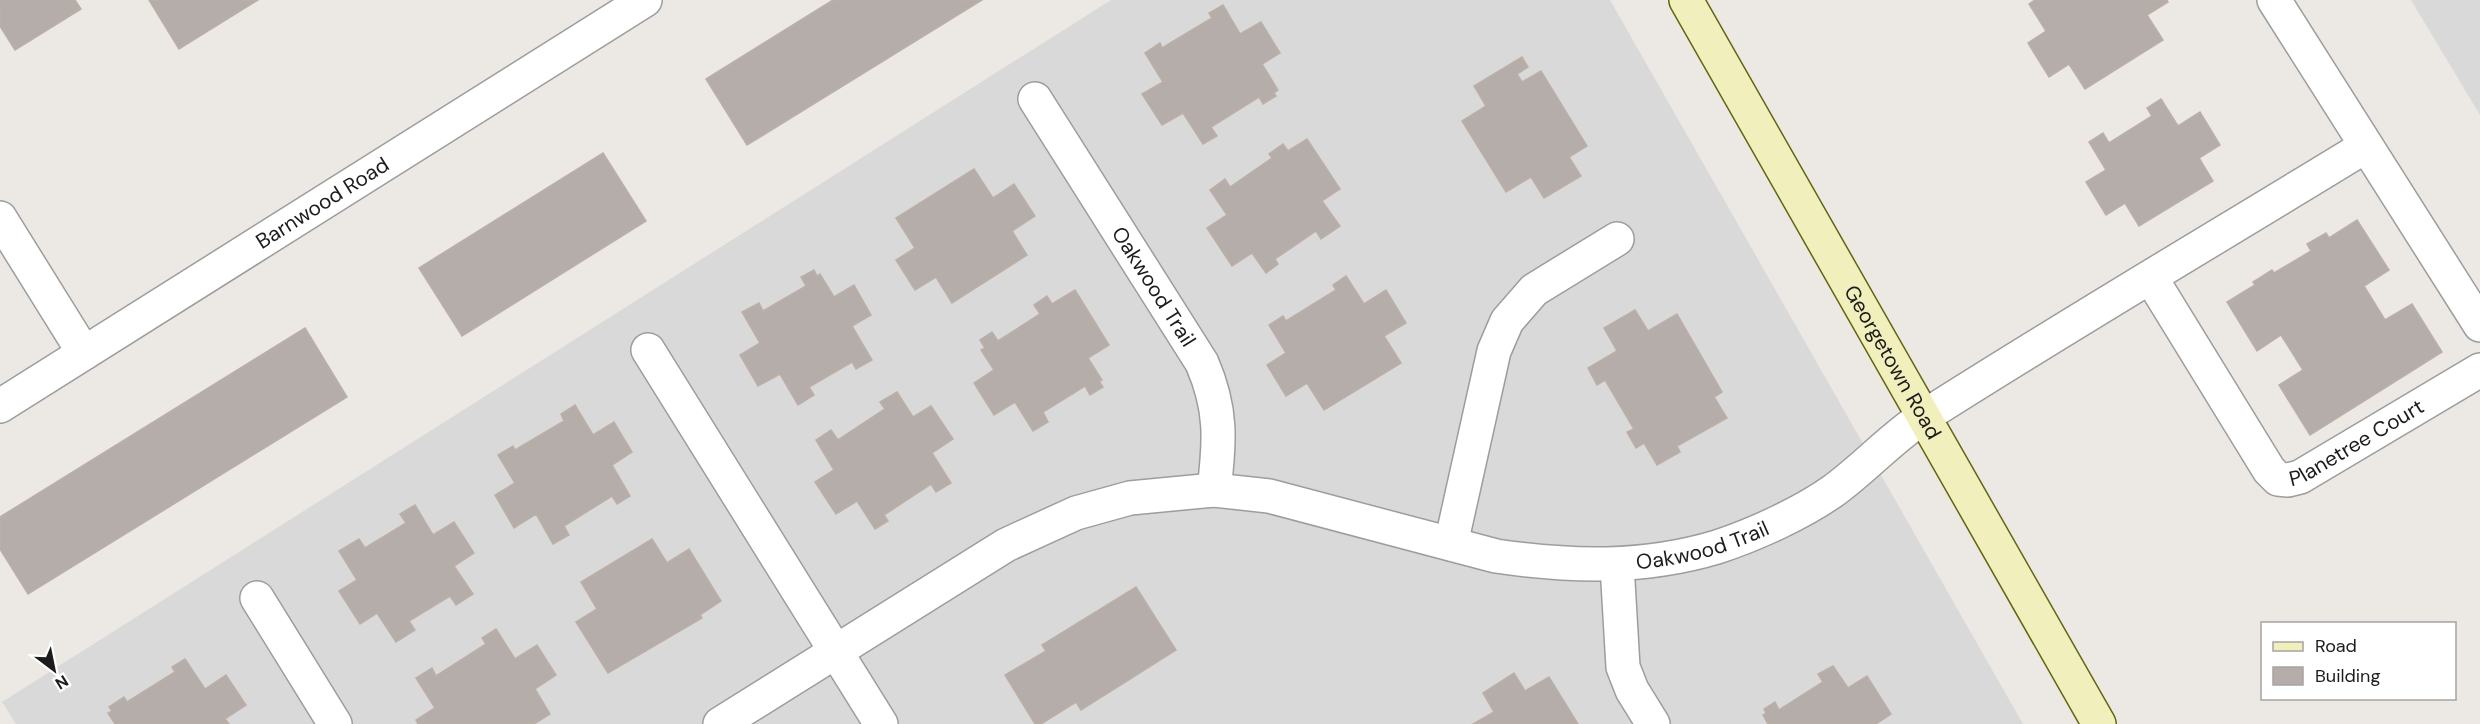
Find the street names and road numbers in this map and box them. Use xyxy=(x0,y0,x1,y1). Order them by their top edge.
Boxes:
street label: Barnwood Road xyxy=(251,151,394,255)
street label: Oakwood Trail xyxy=(1105,221,1202,352)
street label: Georgetown Road xyxy=(1838,280,1948,444)
street label: Planetree Court xyxy=(2286,393,2429,493)
street label: Oakwood Trail xyxy=(1635,514,1773,576)

